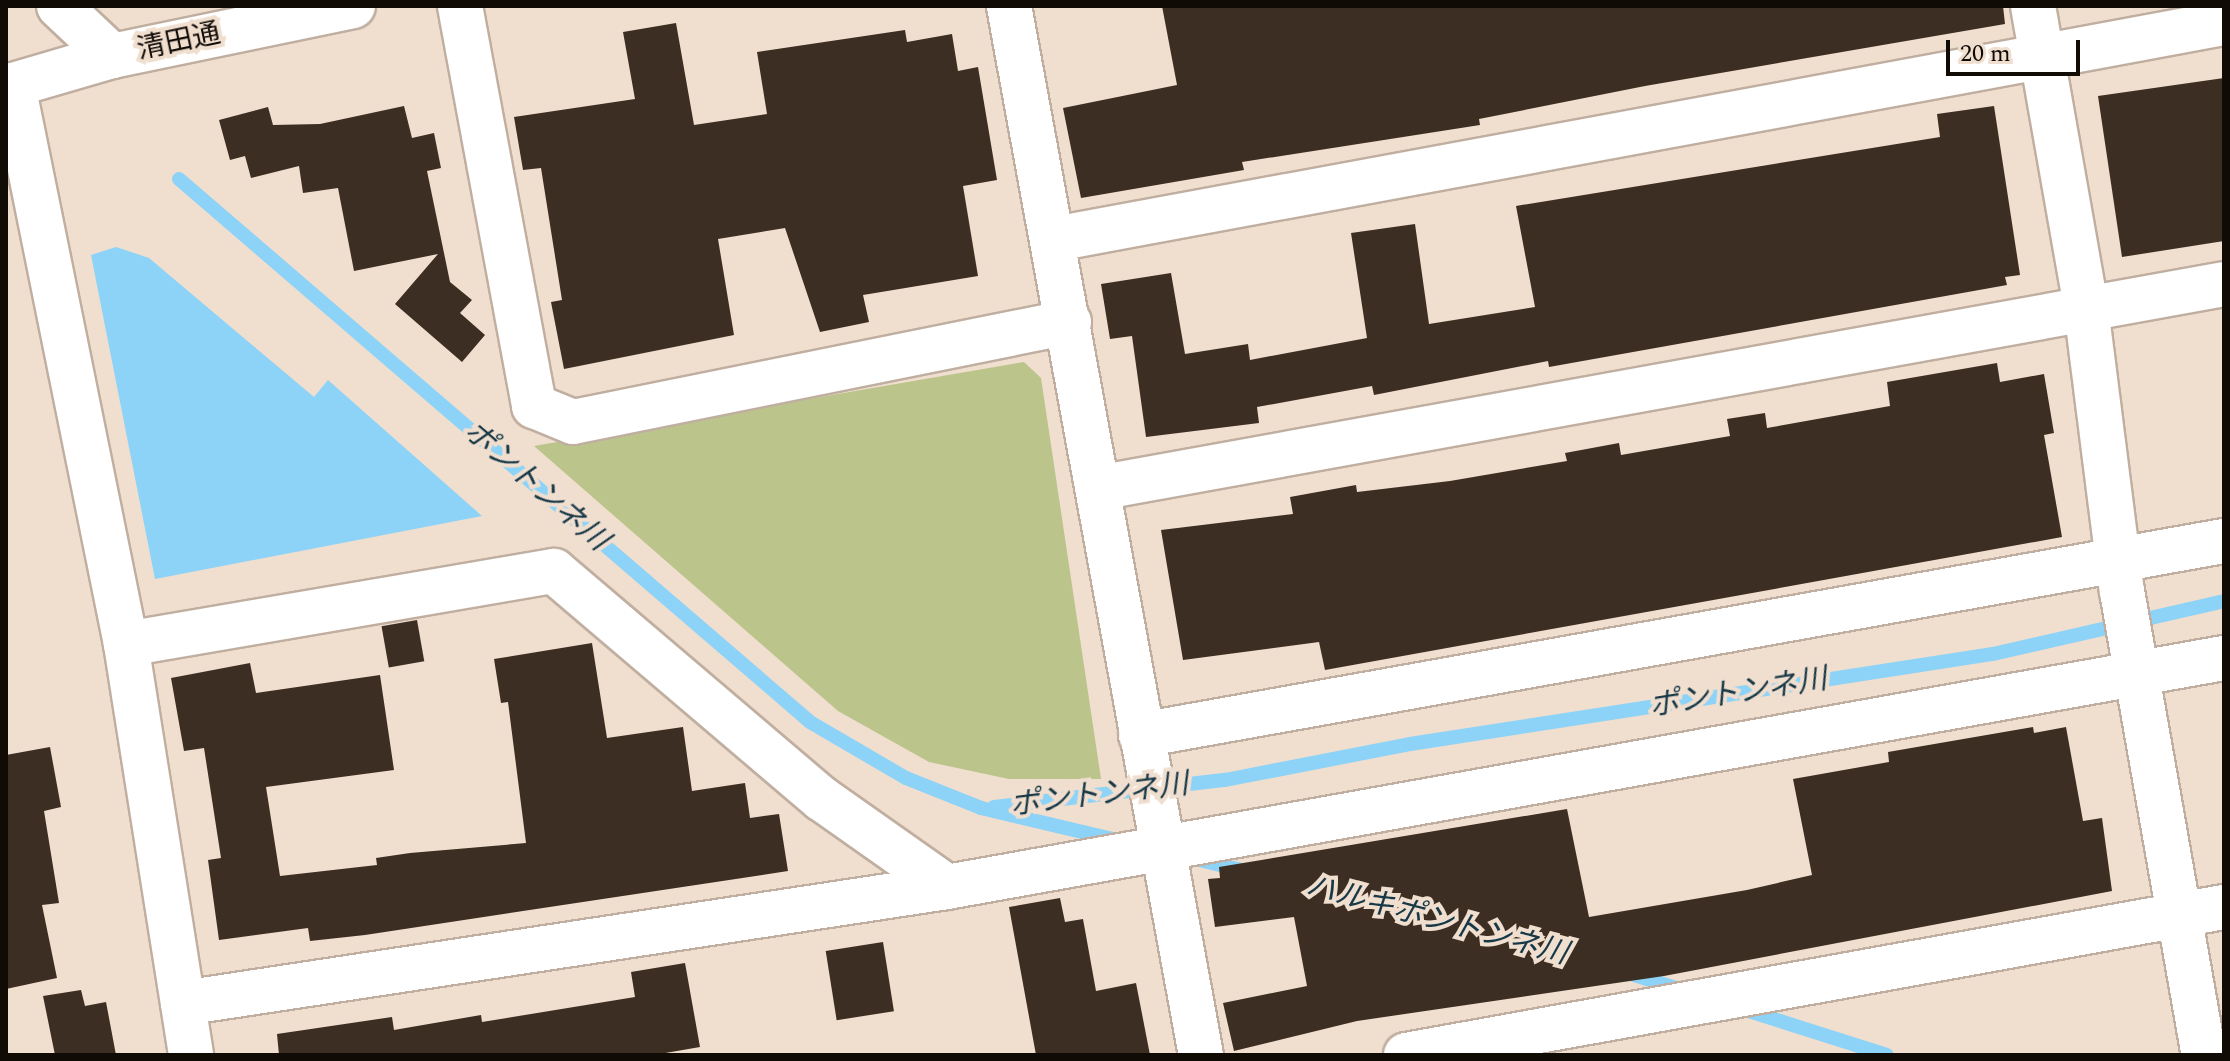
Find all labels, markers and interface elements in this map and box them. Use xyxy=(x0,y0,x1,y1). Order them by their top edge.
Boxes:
street label: 清田通 xyxy=(134,17,224,67)
scale bar xyxy=(1950,24,2084,74)
text: 20 m xyxy=(1960,36,2011,72)
water label: ポントンネ川 xyxy=(456,413,616,559)
water label: ポントンネ川 xyxy=(1646,661,1830,725)
water label: ポントンネ川 xyxy=(1007,766,1191,824)
water label: ハルキポントンネ川 xyxy=(1302,868,1572,972)

